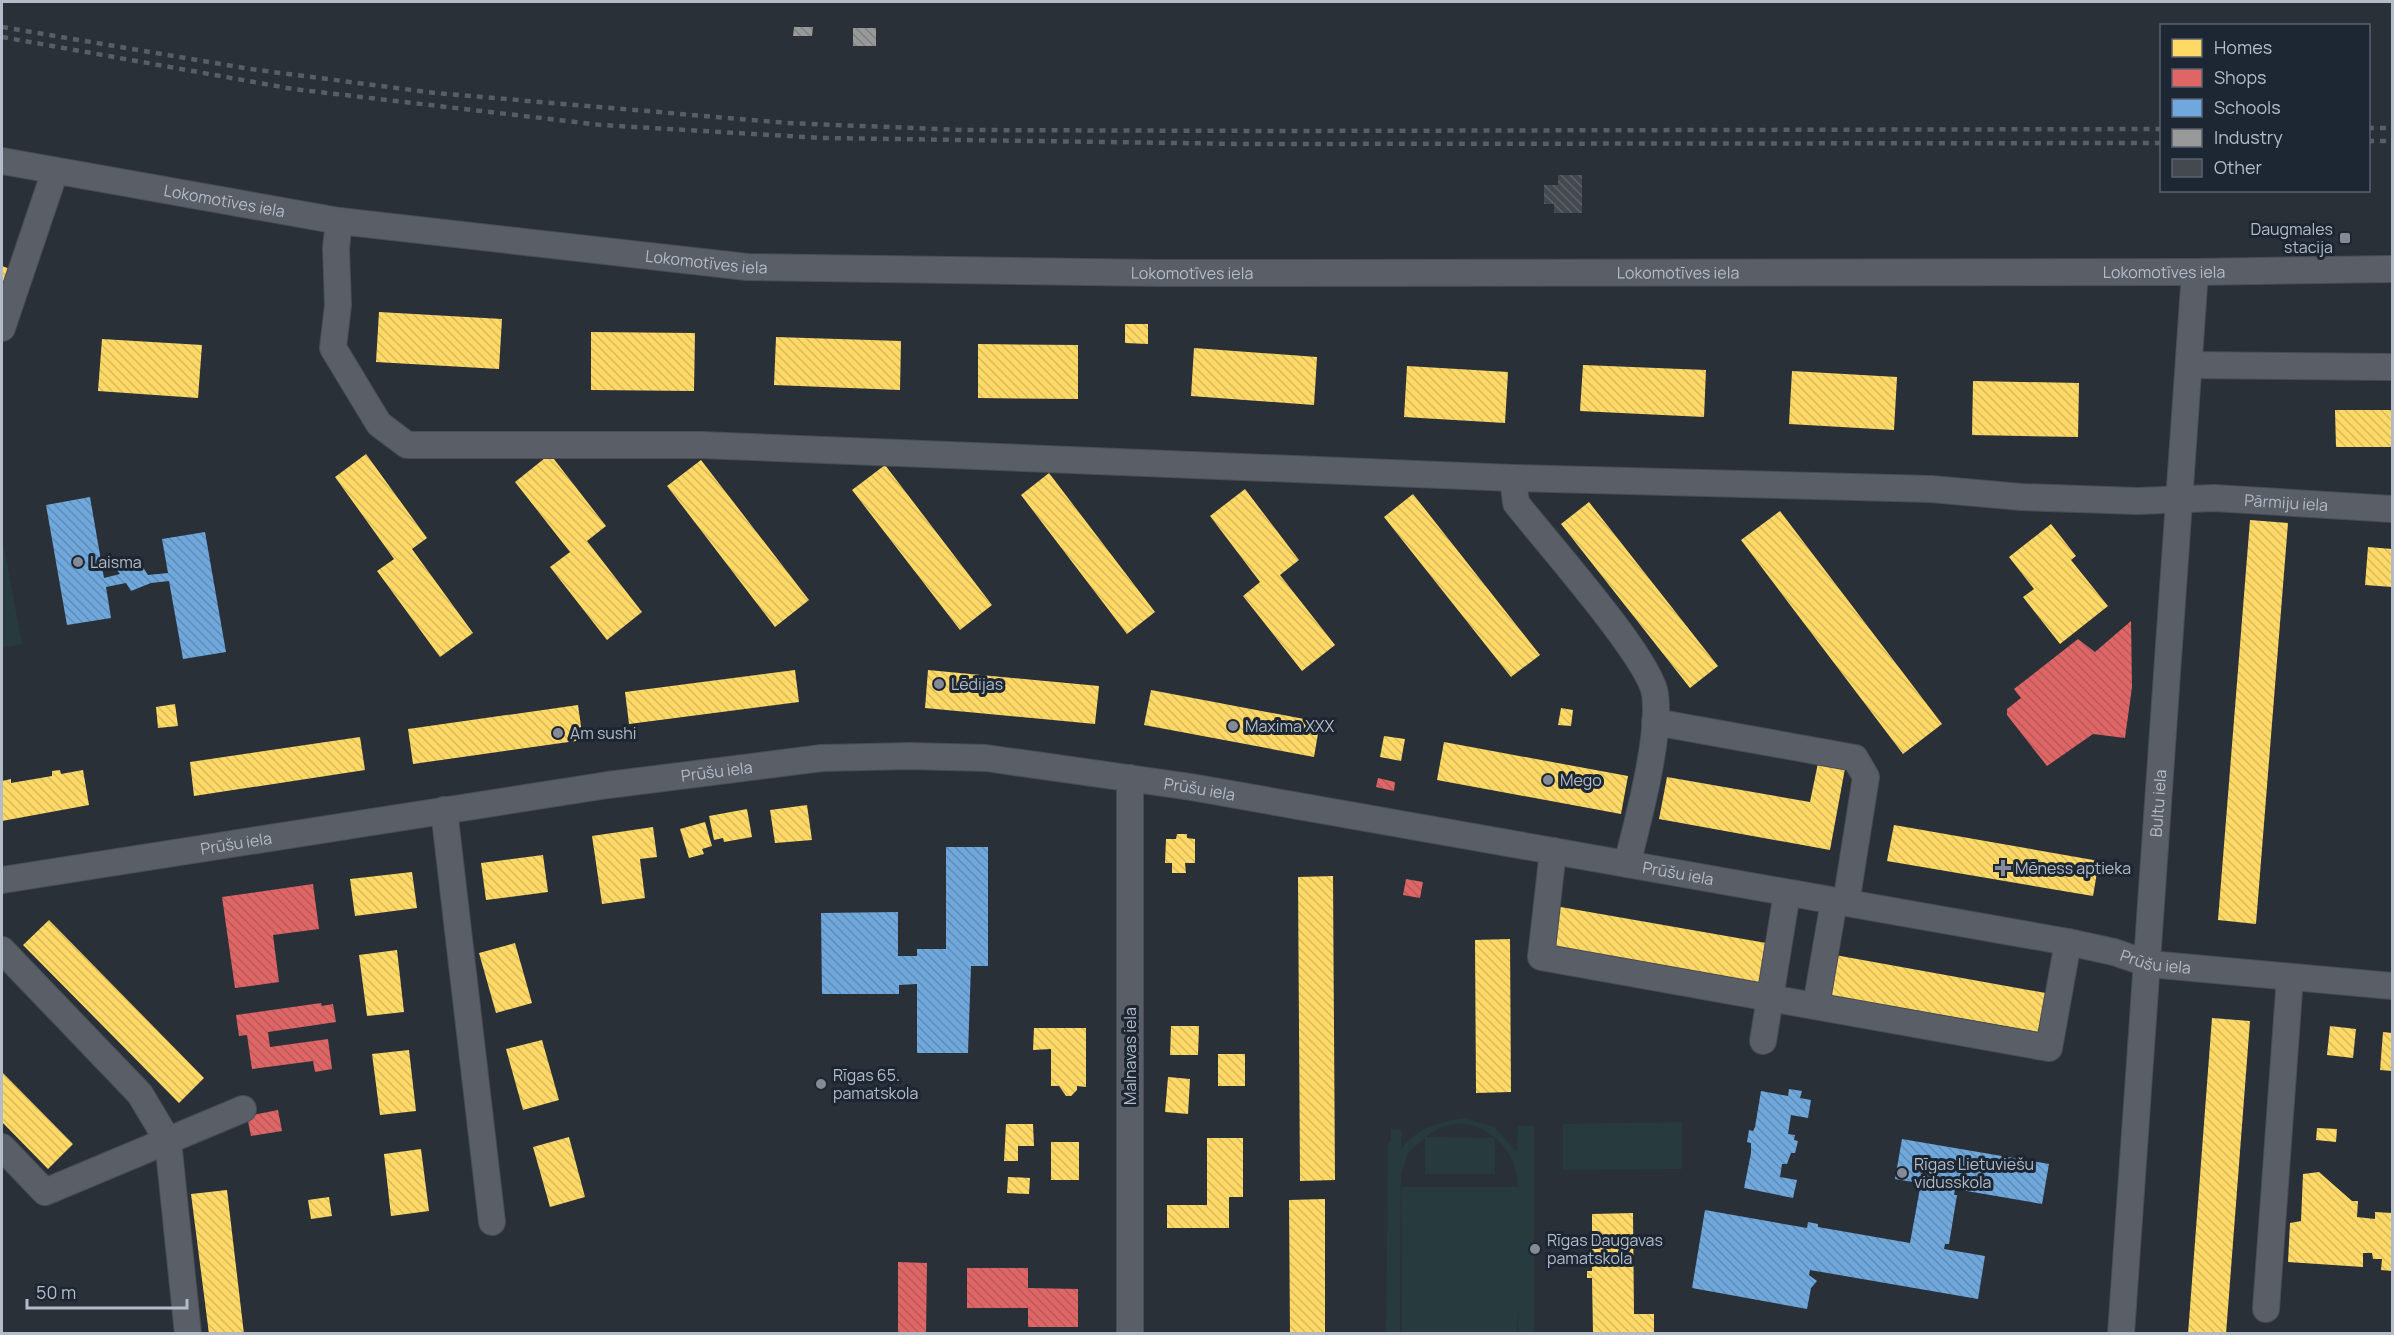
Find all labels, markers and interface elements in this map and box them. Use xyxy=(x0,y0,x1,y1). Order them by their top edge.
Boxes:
legend xyxy=(2160,24,2370,192)
text: Homes xyxy=(2214,35,2272,59)
text: Shops xyxy=(2214,65,2266,89)
text: Schools xyxy=(2214,95,2281,119)
text: Industry xyxy=(2214,125,2283,149)
text: Other xyxy=(2214,155,2262,179)
street label: Lokomotīves iela xyxy=(162,179,287,222)
place label: Daugmales stacija xyxy=(2250,218,2333,258)
marker: Daugmales stacija xyxy=(2338,231,2352,245)
street label: Lokomotīves iela xyxy=(644,245,768,278)
street label: Lokomotīves iela xyxy=(1617,261,1739,284)
street label: Lokomotīves iela xyxy=(2103,261,2226,283)
street label: Lokomotīves iela xyxy=(1131,262,1253,284)
street label: Pārmiju iela xyxy=(2244,489,2329,516)
place label: Laisma xyxy=(90,551,142,573)
marker: Laisma xyxy=(71,555,85,569)
place label: Lēdijas xyxy=(951,673,1003,695)
marker: Lēdijas xyxy=(932,677,946,691)
place label: Maxima XXX xyxy=(1245,715,1335,737)
marker: Maxima XXX xyxy=(1226,719,1240,733)
place label: Am sushi xyxy=(570,722,636,744)
marker: Am sushi xyxy=(551,726,565,740)
street label: Prūšu iela xyxy=(680,756,754,787)
place label: Mego xyxy=(1560,769,1602,791)
street label: Bultu iela xyxy=(2145,769,2171,838)
street label: Prūšu iela xyxy=(1163,772,1237,806)
marker: Mego xyxy=(1541,773,1555,787)
street label: Prūšu iela xyxy=(199,827,273,860)
street label: Prūšu iela xyxy=(1641,856,1716,890)
place label: Mēness aptieka xyxy=(2015,857,2131,879)
marker: Mēness aptieka xyxy=(1996,861,2010,875)
street label: Prūšu iela xyxy=(2117,944,2192,979)
street label: Malnavas iela xyxy=(1119,1007,1141,1105)
place label: Rīgas 65. pamatskola xyxy=(833,1064,919,1104)
marker: Rīgas 65. pamatskola xyxy=(814,1077,828,1091)
place label: Rīgas Lietuviešu vidusskola xyxy=(1914,1153,2034,1193)
marker: Rīgas Lietuviešu vidusskola xyxy=(1895,1166,1909,1180)
place label: Rīgas Daugavas pamatskola xyxy=(1547,1229,1663,1269)
marker: Rīgas Daugavas pamatskola xyxy=(1528,1242,1542,1256)
scale bar xyxy=(27,1272,188,1310)
text: 50 m xyxy=(36,1280,76,1304)

